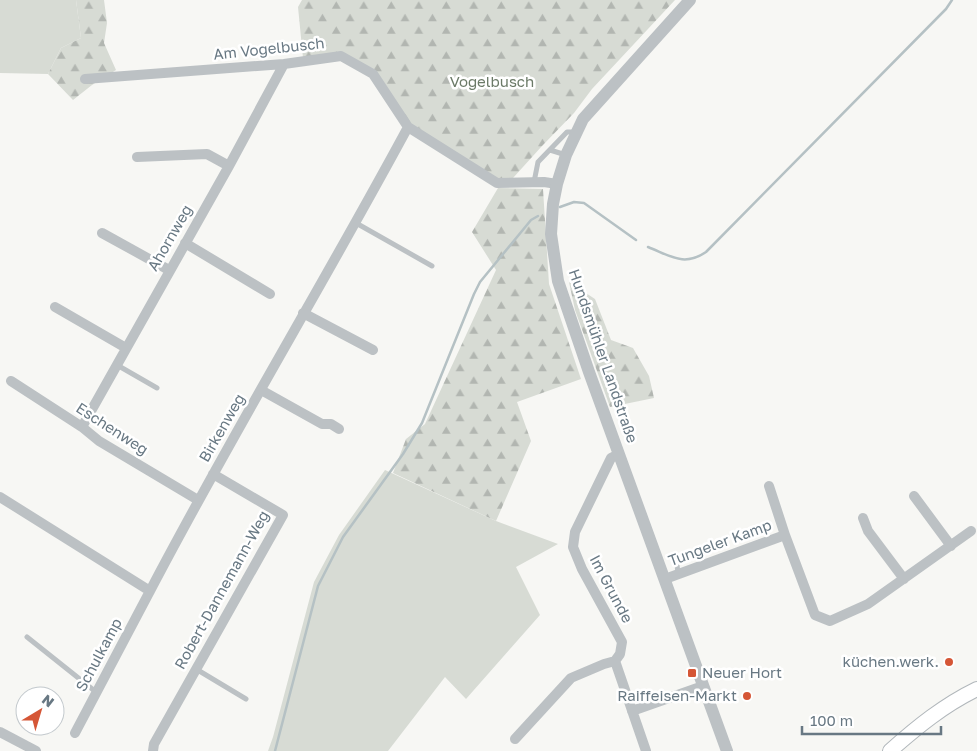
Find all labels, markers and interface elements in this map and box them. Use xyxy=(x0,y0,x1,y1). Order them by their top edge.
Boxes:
street label: Am Vogelbusch xyxy=(212,33,325,63)
park label: Vogelbusch xyxy=(450,72,534,90)
street label: Ahornweg xyxy=(143,201,195,274)
street label: Hundsmühler Landstraße xyxy=(566,266,642,445)
street label: Birkenweg xyxy=(194,390,248,465)
street label: Eschenweg xyxy=(73,398,152,458)
street label: Robert-Dannemann-Weg xyxy=(170,507,272,672)
street label: Tungeler Kamp xyxy=(666,515,774,569)
street label: Im Grunde xyxy=(586,551,637,626)
street label: Schulkamp xyxy=(71,615,125,694)
place label: küchen.werk. xyxy=(843,652,939,670)
marker: küchen.werk. xyxy=(943,656,955,668)
place label: Neuer Hort xyxy=(702,663,782,681)
marker: Neuer Hort xyxy=(686,667,698,679)
north arrow xyxy=(15,686,65,736)
place label: Raiffeisen-Markt xyxy=(617,686,737,704)
text: N xyxy=(39,690,58,710)
marker: Raiffeisen-Markt xyxy=(741,690,753,702)
scale bar xyxy=(802,704,941,736)
text: 100 m xyxy=(810,711,853,729)

